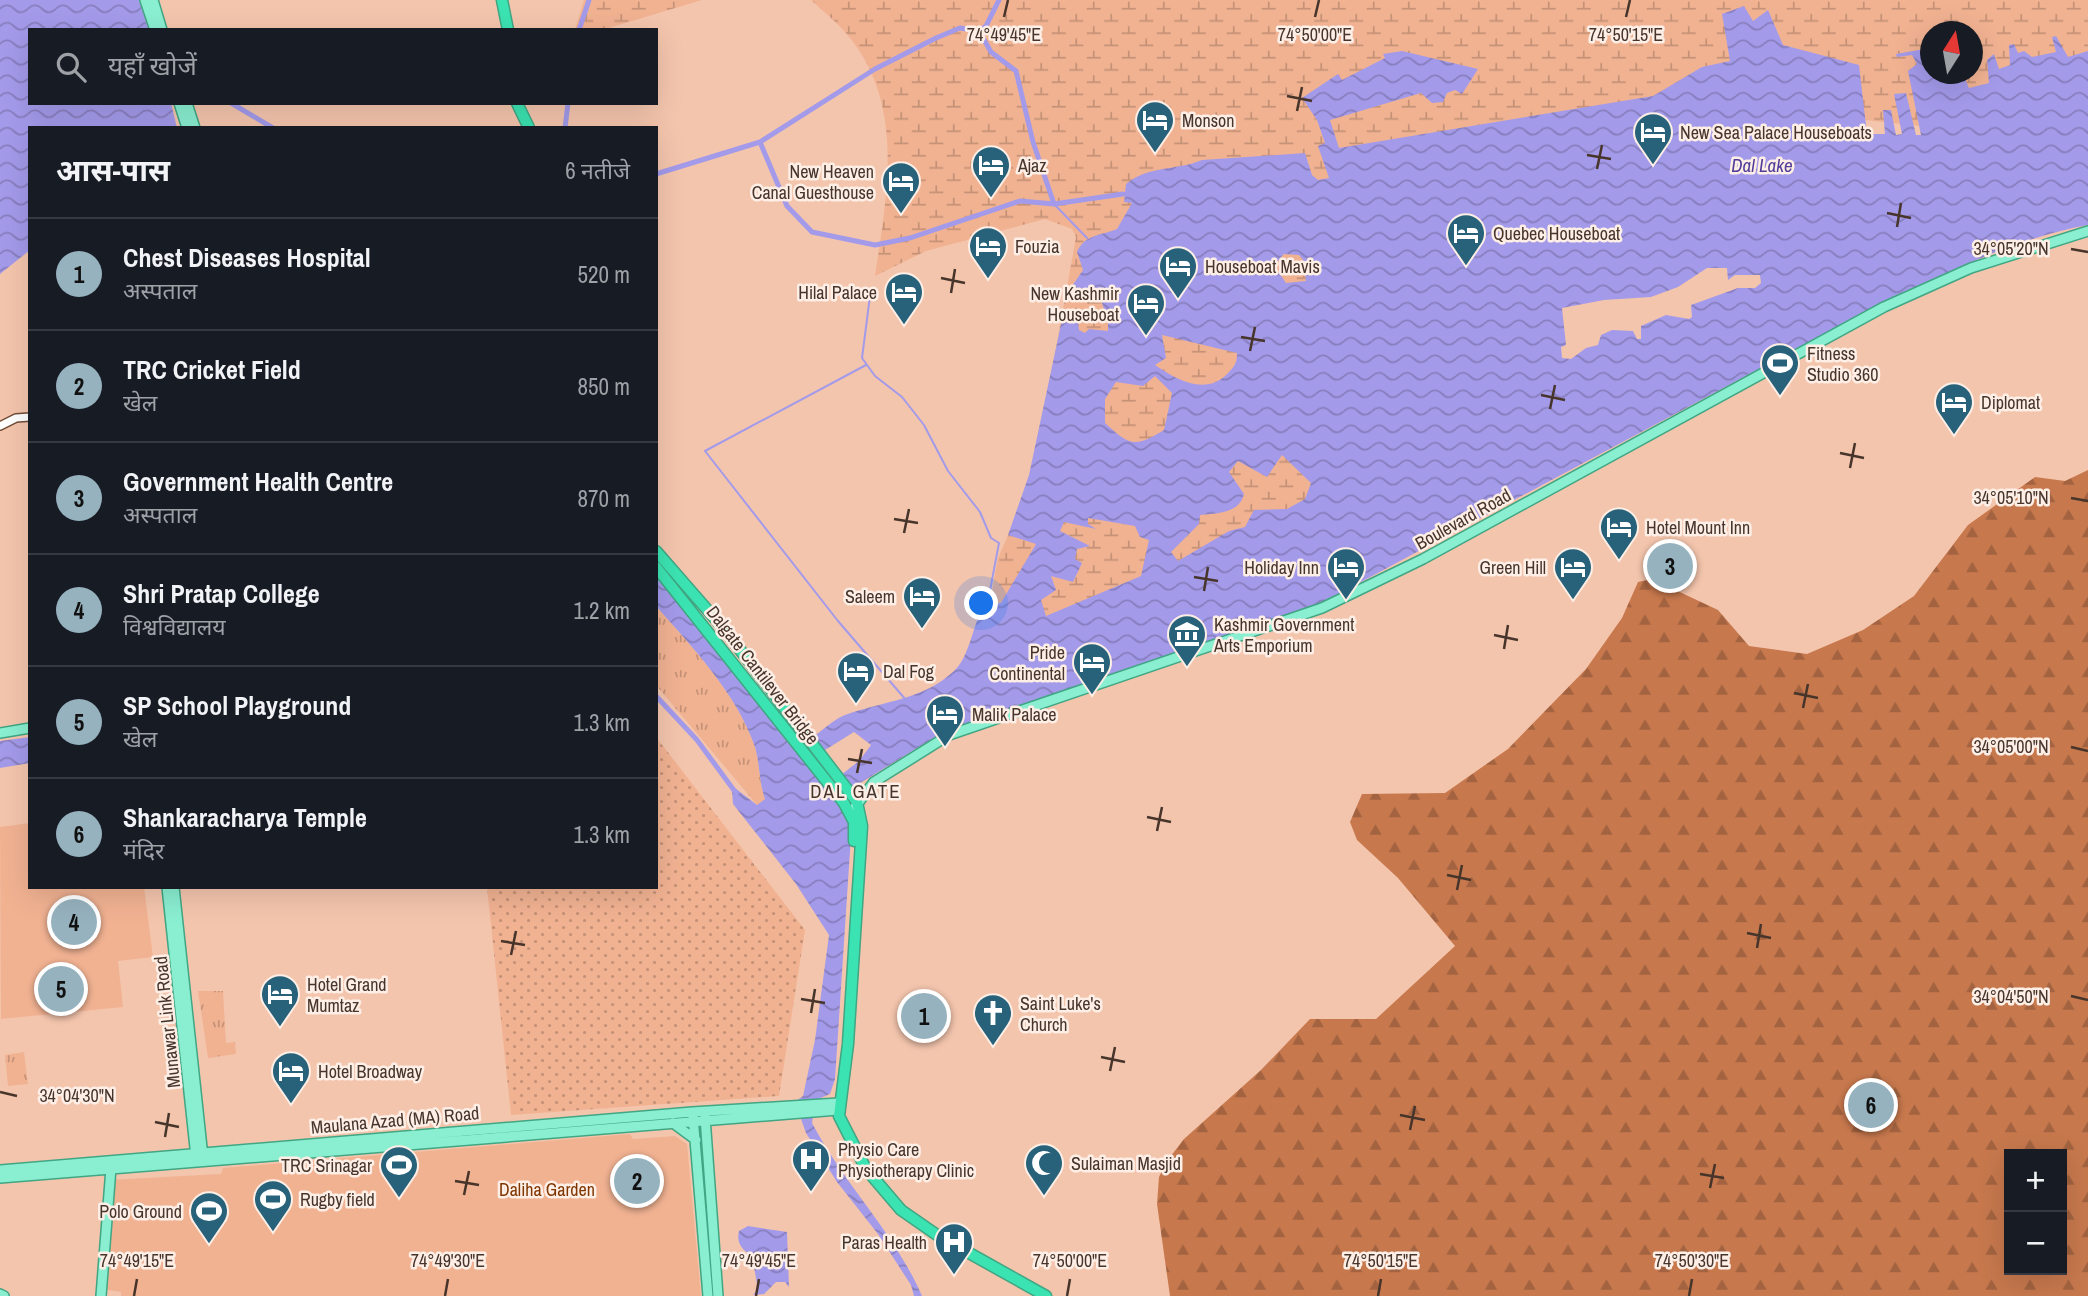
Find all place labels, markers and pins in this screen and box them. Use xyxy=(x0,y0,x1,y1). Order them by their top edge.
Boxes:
hotel icon: Monson xyxy=(1134,99,1176,154)
place label: Monson xyxy=(1182,108,1235,133)
hotel icon: New Sea Palace Houseboats xyxy=(1632,111,1674,166)
place label: New Sea Palace Houseboats xyxy=(1680,120,1872,145)
hotel icon: Ajaz xyxy=(970,144,1012,199)
place label: Ajaz xyxy=(1017,153,1047,178)
place label: New Heaven Canal Guesthouse xyxy=(752,159,874,205)
hotel icon: New Heaven Canal Guesthouse xyxy=(880,160,922,215)
hotel icon: Quebec Houseboat xyxy=(1445,212,1487,267)
place label: Quebec Houseboat xyxy=(1493,221,1620,246)
hotel icon: Fouzia xyxy=(967,225,1009,280)
place label: Fouzia xyxy=(1015,234,1059,259)
hotel icon: Houseboat Mavis xyxy=(1157,245,1199,300)
place label: Houseboat Mavis xyxy=(1205,254,1320,279)
hotel icon: Hilal Palace xyxy=(883,271,925,326)
place label: Hilal Palace xyxy=(798,280,877,305)
place label: New Kashmir Houseboat xyxy=(1030,281,1119,327)
hotel icon: New Kashmir Houseboat xyxy=(1125,282,1167,337)
place label: Fitness Studio 360 xyxy=(1807,341,1878,387)
sports icon: Fitness Studio 360 xyxy=(1759,342,1801,397)
hotel icon: Diplomat xyxy=(1933,381,1975,436)
place label: Diplomat xyxy=(1981,390,2040,415)
hotel icon: Hotel Mount Inn xyxy=(1598,506,1640,561)
place label: Hotel Mount Inn xyxy=(1646,515,1750,540)
pin: 3 xyxy=(1647,540,1693,592)
hotel icon: Holiday Inn xyxy=(1325,546,1367,601)
hotel icon: Green Hill xyxy=(1552,546,1594,601)
place label: Holiday Inn xyxy=(1244,555,1319,580)
place label: Green Hill xyxy=(1480,555,1546,580)
hotel icon: Saleem xyxy=(901,575,943,630)
place label: Saleem xyxy=(845,584,895,609)
place label: Kashmir Government Arts Emporium xyxy=(1213,612,1354,658)
museum icon: Kashmir Government Arts Emporium xyxy=(1166,613,1208,668)
place label: Pride Continental xyxy=(990,640,1065,686)
hotel icon: Pride Continental xyxy=(1071,641,1113,696)
hotel icon: Dal Fog xyxy=(835,650,877,705)
place label: Dal Fog xyxy=(883,659,935,684)
hotel icon: Malik Palace xyxy=(924,693,966,748)
place label: Malik Palace xyxy=(972,702,1057,727)
pin: 4 xyxy=(51,896,97,948)
pin: 5 xyxy=(38,963,84,1015)
place label: Hotel Grand Mumtaz xyxy=(307,972,387,1018)
hotel icon: Hotel Grand Mumtaz xyxy=(259,973,301,1028)
pin: 1 xyxy=(901,990,947,1042)
place label: Saint Luke's Church xyxy=(1020,991,1101,1037)
church icon: Saint Luke's Church xyxy=(972,992,1014,1047)
hotel icon: Hotel Broadway xyxy=(270,1050,312,1105)
place label: Hotel Broadway xyxy=(318,1059,423,1084)
pin: 6 xyxy=(1848,1079,1894,1131)
place label: Physio Care Physiotherapy Clinic xyxy=(838,1137,974,1183)
hospital icon: Physio Care Physiotherapy Clinic xyxy=(790,1138,832,1193)
mosque icon: Sulaiman Masjid xyxy=(1023,1142,1065,1197)
sports icon: TRC Srinagar xyxy=(378,1144,420,1199)
place label: Sulaiman Masjid xyxy=(1071,1151,1181,1176)
place label: TRC Srinagar xyxy=(281,1153,372,1178)
pin: 2 xyxy=(614,1155,660,1207)
sports icon: Rugby field xyxy=(252,1178,294,1233)
place label: Rugby field xyxy=(300,1187,375,1212)
sports icon: Polo Ground xyxy=(188,1190,230,1245)
place label: Polo Ground xyxy=(99,1199,182,1224)
hospital icon: Paras Health xyxy=(933,1221,975,1276)
place label: Paras Health xyxy=(842,1230,927,1255)

